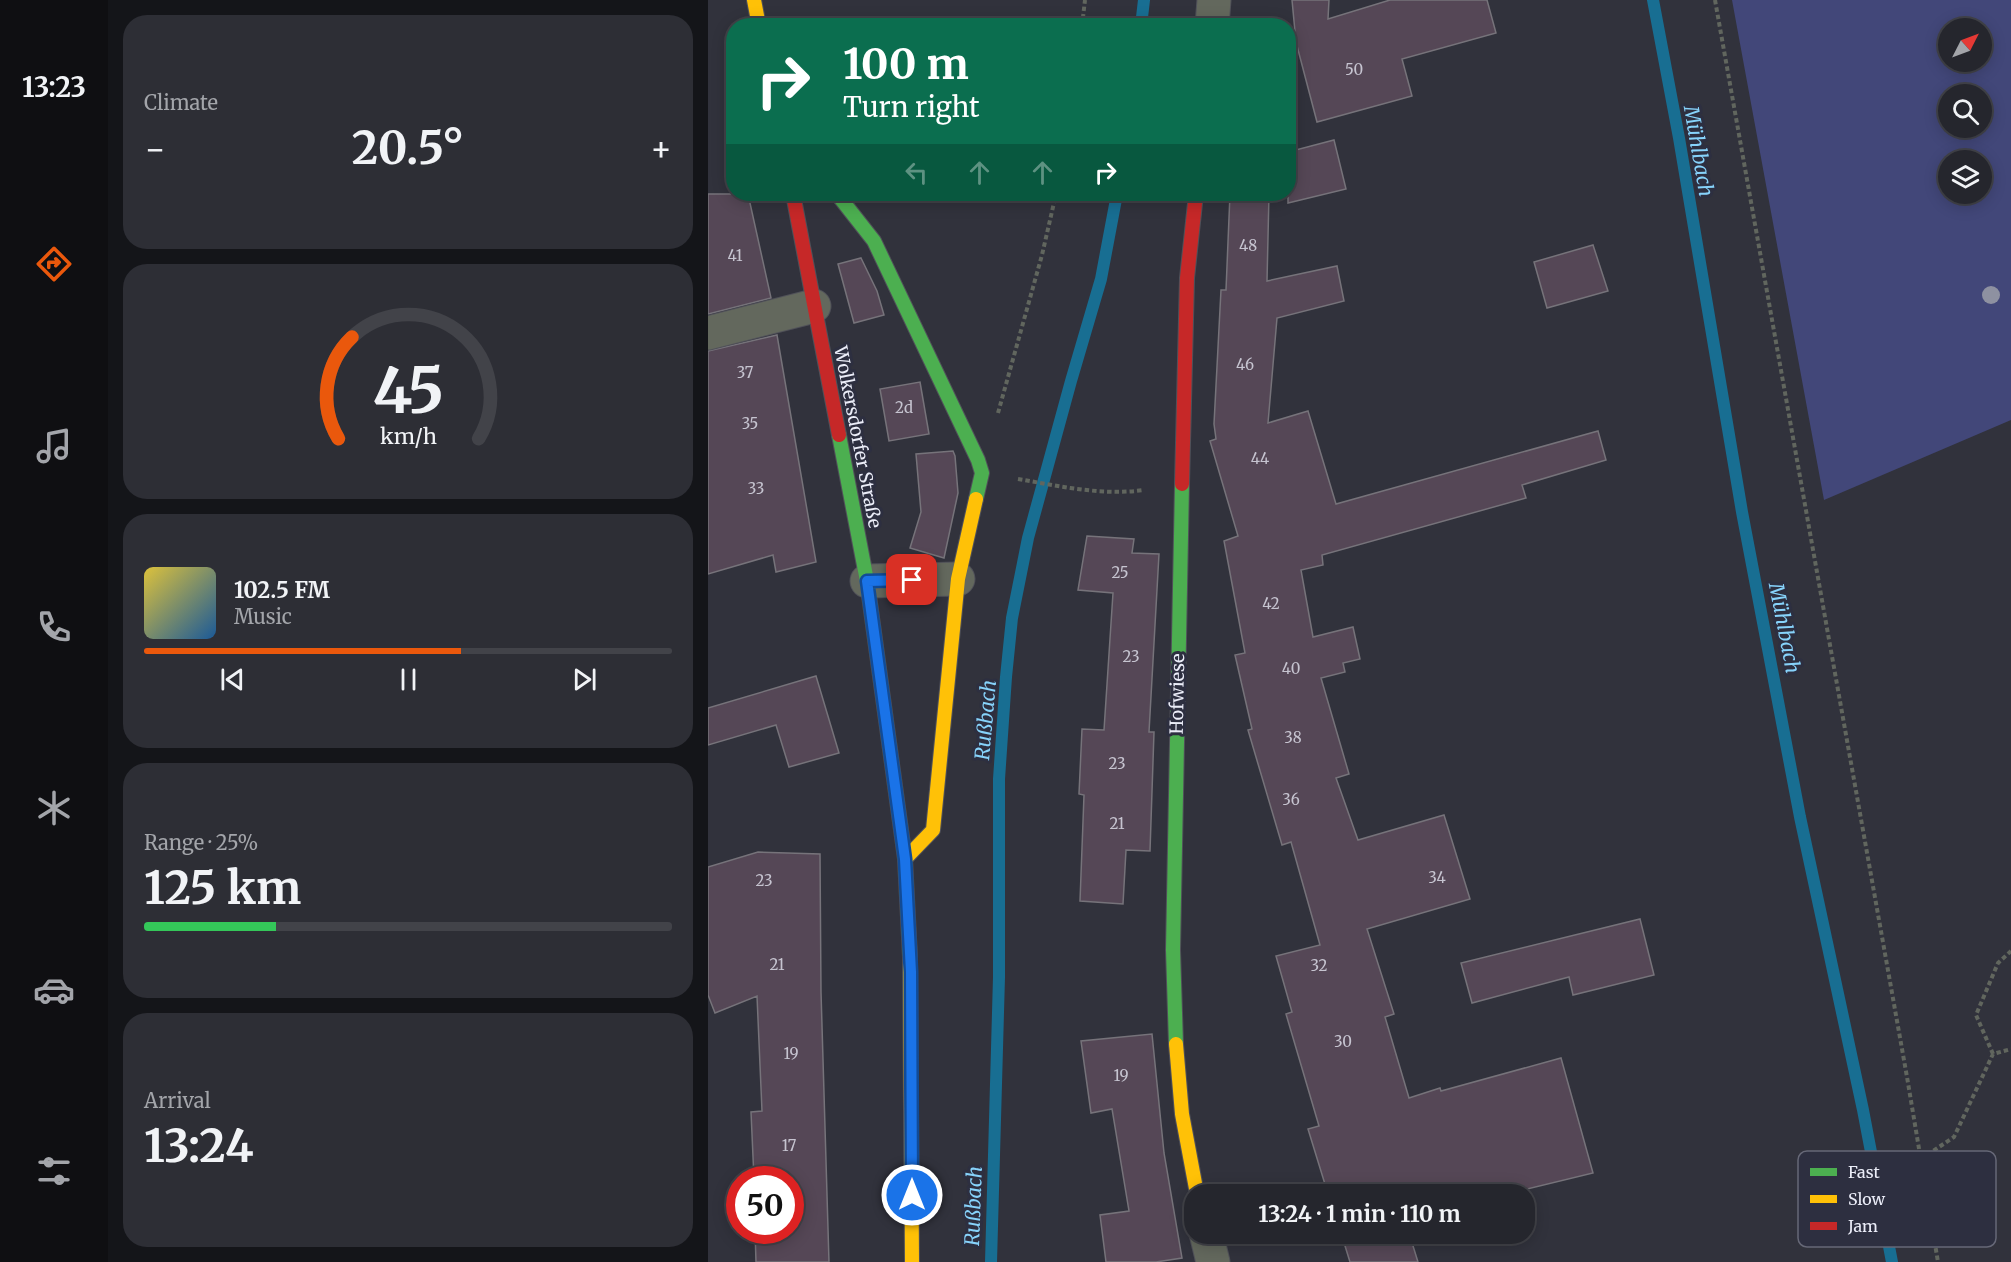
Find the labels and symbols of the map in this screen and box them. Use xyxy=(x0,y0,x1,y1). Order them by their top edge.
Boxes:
north arrow xyxy=(1938,18,1992,72)
house number: 50 xyxy=(1345,60,1363,79)
water label: Mühlbach xyxy=(1679,103,1719,198)
house number: 48 xyxy=(1239,236,1257,255)
house number: 41 xyxy=(728,246,743,265)
street label: Wolkersdorfer Straße xyxy=(829,343,887,530)
house number: 46 xyxy=(1236,355,1254,374)
house number: 37 xyxy=(737,363,754,382)
house number: 2d xyxy=(895,398,913,417)
house number: 35 xyxy=(742,414,758,433)
house number: 44 xyxy=(1251,449,1269,468)
house number: 33 xyxy=(748,479,764,498)
pin xyxy=(886,554,937,605)
house number: 25 xyxy=(1111,563,1129,582)
water label: Mühlbach xyxy=(1764,580,1806,675)
house number: 42 xyxy=(1262,594,1280,613)
house number: 23 xyxy=(1123,647,1139,666)
street label: Hofwiese xyxy=(1165,653,1189,735)
house number: 40 xyxy=(1282,659,1300,678)
water label: Rußbach xyxy=(969,679,1001,761)
house number: 38 xyxy=(1284,728,1302,747)
house number: 23 xyxy=(1109,754,1125,773)
house number: 36 xyxy=(1282,790,1300,809)
house number: 21 xyxy=(1109,814,1125,833)
house number: 34 xyxy=(1428,868,1446,887)
house number: 23 xyxy=(756,871,772,890)
house number: 21 xyxy=(769,955,785,974)
house number: 32 xyxy=(1310,956,1328,975)
house number: 30 xyxy=(1334,1032,1352,1051)
house number: 19 xyxy=(783,1044,799,1063)
house number: 19 xyxy=(1113,1066,1129,1085)
house number: 17 xyxy=(782,1136,797,1155)
legend xyxy=(1798,1151,1996,1247)
text: Fast xyxy=(1848,1162,1881,1182)
position arrow xyxy=(880,1163,944,1227)
water label: Rußbach xyxy=(959,1165,987,1247)
speed limit sign: 50 xyxy=(726,1166,804,1244)
text: Slow xyxy=(1848,1189,1886,1209)
text: Jam xyxy=(1847,1216,1878,1236)

